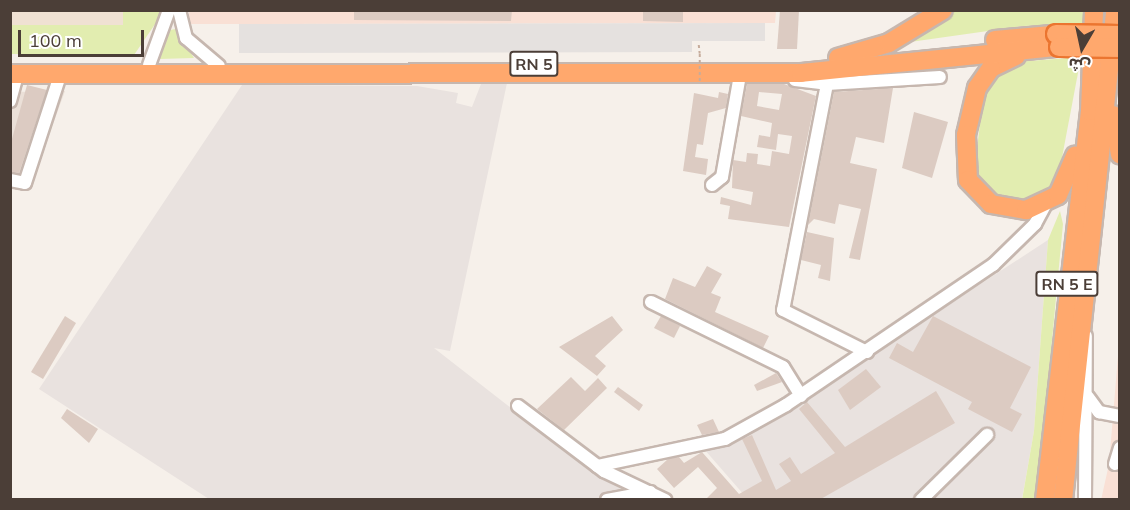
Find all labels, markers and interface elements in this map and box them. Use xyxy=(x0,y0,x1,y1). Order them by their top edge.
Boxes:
scale bar xyxy=(21,18,147,56)
north arrow xyxy=(1052,18,1112,78)
text: 100 m xyxy=(29,29,82,52)
road number: RN 5 xyxy=(508,51,560,77)
text: ش xyxy=(1067,54,1092,77)
road number: RN 5 E xyxy=(1034,271,1100,297)

